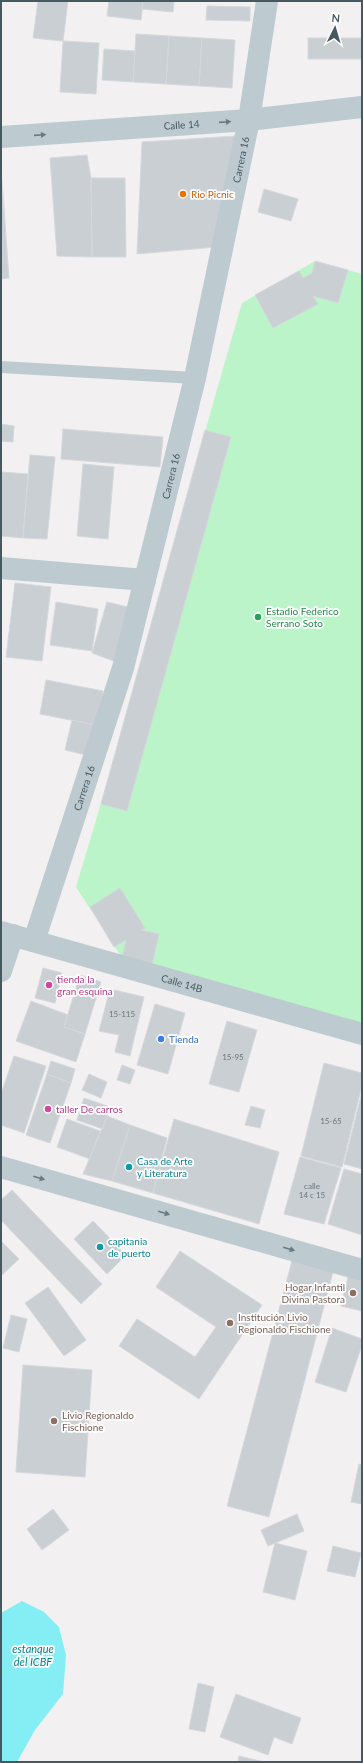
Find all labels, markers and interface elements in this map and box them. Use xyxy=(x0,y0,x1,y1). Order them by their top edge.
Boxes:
north arrow xyxy=(315,8,355,48)
text: N xyxy=(331,11,341,24)
street label: Calle 14 xyxy=(163,117,200,132)
one-way arrow xyxy=(219,118,231,125)
one-way arrow xyxy=(34,131,46,138)
street label: Carrera 16 xyxy=(230,135,251,184)
place label: Rio Picnic xyxy=(191,188,234,200)
marker: Rio Picnic xyxy=(178,189,188,199)
street label: Carrera 16 xyxy=(159,452,182,500)
place label: Estadio Federico Serrano Soto xyxy=(266,605,339,629)
marker: Estadio Federico Serrano Soto xyxy=(253,612,263,622)
street label: Carrera 16 xyxy=(71,764,97,812)
street label: Calle 14B xyxy=(160,972,204,995)
place label: tienda la gran esquina xyxy=(57,973,113,997)
marker: tienda la gran esquina xyxy=(44,980,54,990)
house number: 15-115 xyxy=(109,1009,135,1019)
place label: Tienda xyxy=(169,1033,199,1045)
marker: Tienda xyxy=(156,1034,166,1044)
house number: 15-95 xyxy=(222,1052,244,1062)
place label: taller De carros xyxy=(56,1103,123,1115)
marker: taller De carros xyxy=(43,1104,53,1114)
house number: 15-65 xyxy=(320,1116,342,1126)
place label: Casa de Arte y Literatura xyxy=(137,1155,193,1179)
marker: Casa de Arte y Literatura xyxy=(124,1162,134,1172)
one-way arrow xyxy=(33,1175,45,1181)
house number: calle 14 c 15 xyxy=(299,1181,326,1200)
one-way arrow xyxy=(158,1210,170,1216)
place label: capitania de puerto xyxy=(108,1235,151,1259)
marker: capitania de puerto xyxy=(95,1242,105,1252)
one-way arrow xyxy=(283,1246,295,1252)
place label: Hogar Infantil Divina Pastora xyxy=(282,1281,345,1305)
marker: Hogar Infantil Divina Pastora xyxy=(348,1288,358,1298)
place label: Institución Livio Regionaldo Fischione xyxy=(238,1311,331,1335)
marker: Institución Livio Regionaldo Fischione xyxy=(225,1318,235,1328)
place label: Livio Regionaldo Fischione xyxy=(62,1409,134,1433)
marker: Livio Regionaldo Fischione xyxy=(49,1416,59,1426)
water label: estanque del ICBF xyxy=(12,1642,54,1668)

